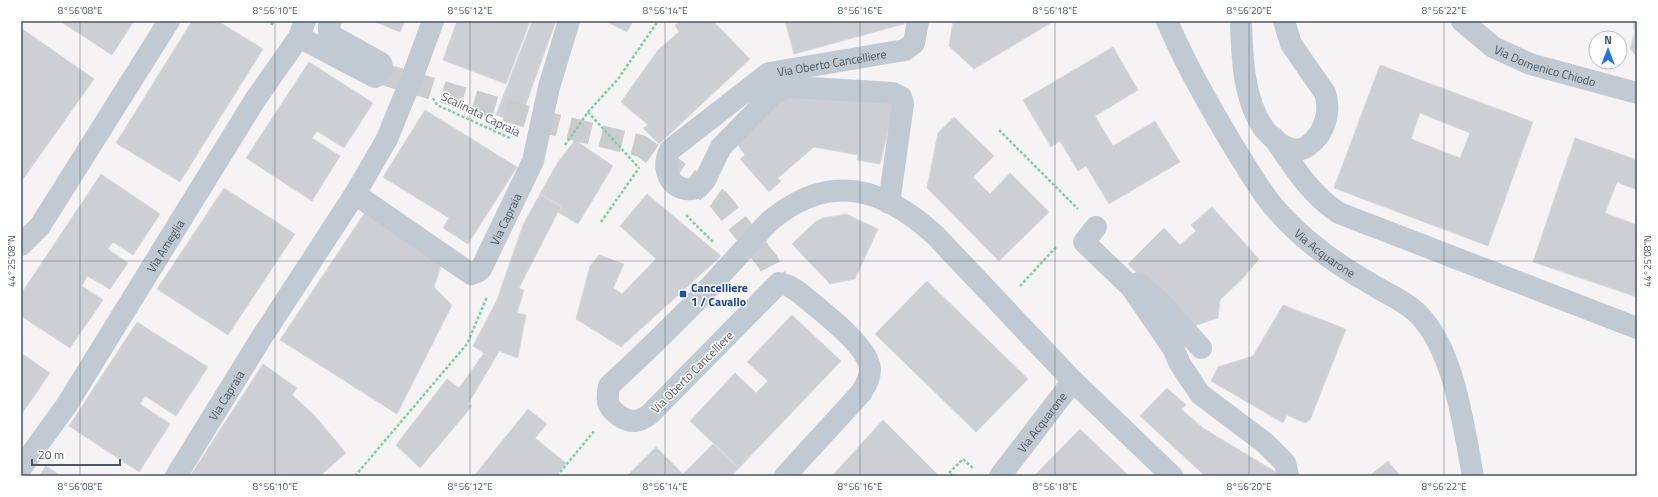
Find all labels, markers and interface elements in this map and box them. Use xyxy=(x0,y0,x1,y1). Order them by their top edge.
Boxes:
text: 8°56'08"E xyxy=(58,3,103,18)
text: 8°56'10"E xyxy=(253,3,298,18)
text: 8°56'12"E xyxy=(448,3,493,18)
text: 8°56'14"E xyxy=(643,3,688,18)
text: 8°56'16"E xyxy=(838,3,883,18)
text: 8°56'18"E xyxy=(1033,3,1078,18)
text: 8°56'20"E xyxy=(1227,3,1272,18)
text: 8°56'22"E xyxy=(1422,3,1467,18)
north arrow xyxy=(1588,30,1628,70)
text: N xyxy=(1604,32,1612,48)
street label: Via Domenico Chiodo xyxy=(1491,39,1598,91)
street label: Via Oberto Cancelliere xyxy=(776,44,888,81)
street label: Scalinata Capraia xyxy=(438,87,524,141)
street label: Via Capraia xyxy=(484,189,526,248)
street label: Via Ameglia xyxy=(141,216,189,276)
street label: Via Acquarone xyxy=(1290,224,1359,282)
text: 44°25'08"N xyxy=(4,235,19,287)
text: 44°25'08"N xyxy=(1640,235,1655,287)
place label: Cancelliere 1 / Cavallo xyxy=(691,278,748,311)
marker: Cancelliere 1 / Cavallo xyxy=(678,289,688,299)
street label: Via Oberto Cancelliere xyxy=(646,326,738,418)
street label: Via Capraia xyxy=(203,366,249,424)
street label: Via Acquarone xyxy=(1012,388,1071,456)
scale bar xyxy=(32,441,120,467)
text: 20 m xyxy=(38,445,64,464)
text: 8°56'08"E xyxy=(58,479,103,494)
text: 8°56'10"E xyxy=(253,479,298,494)
text: 8°56'12"E xyxy=(448,479,493,494)
text: 8°56'14"E xyxy=(643,479,688,494)
text: 8°56'16"E xyxy=(838,479,883,494)
text: 8°56'18"E xyxy=(1033,479,1078,494)
text: 8°56'20"E xyxy=(1227,479,1272,494)
text: 8°56'22"E xyxy=(1422,479,1467,494)

